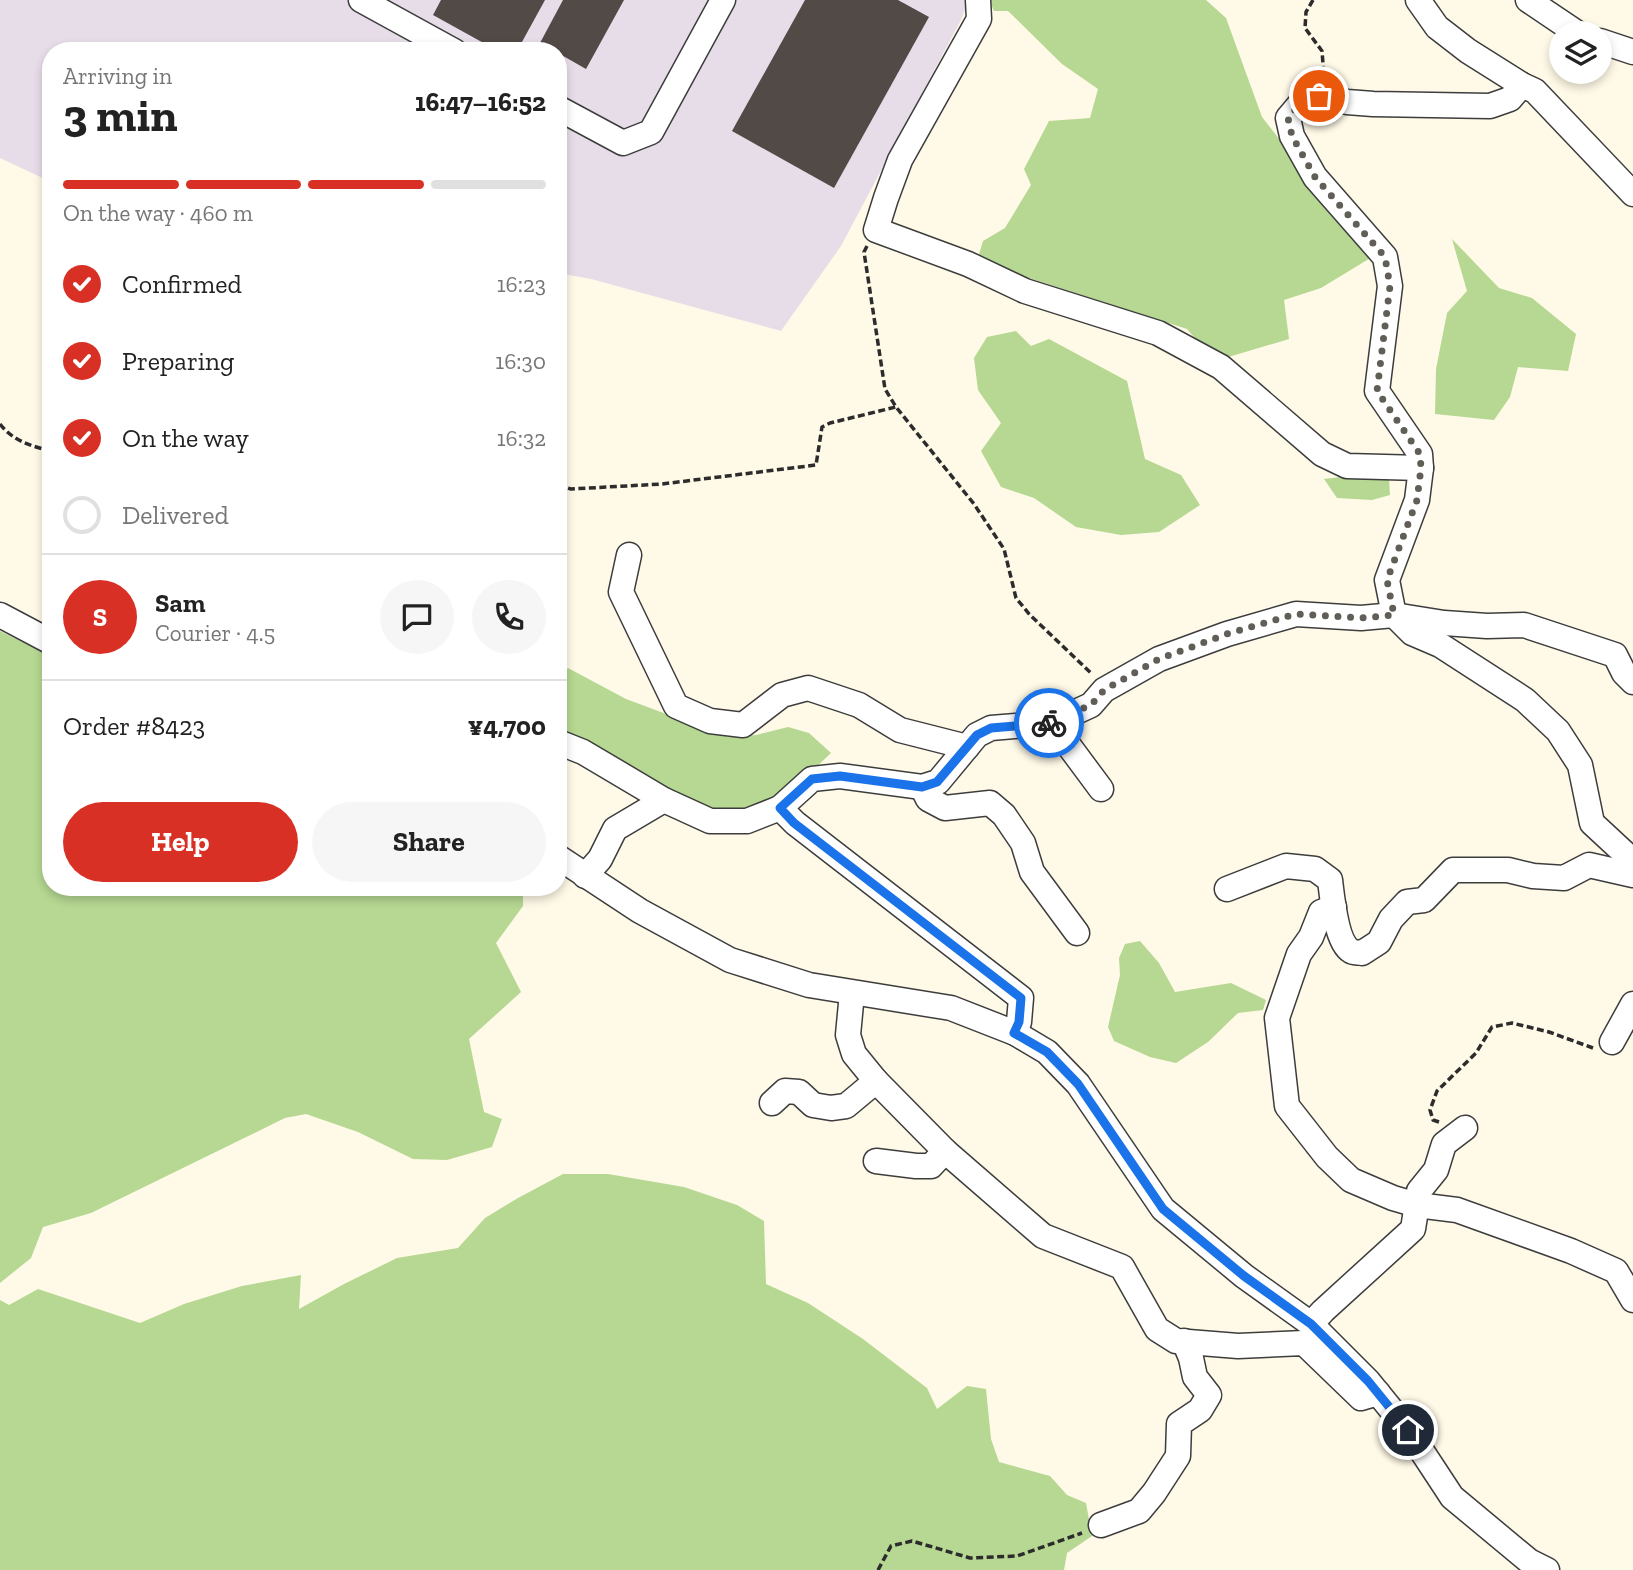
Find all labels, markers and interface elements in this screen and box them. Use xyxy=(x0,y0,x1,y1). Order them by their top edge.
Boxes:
map controls xyxy=(1549,21,1612,84)
button: layers xyxy=(1549,21,1612,84)
text: Arriving in xyxy=(63,62,172,90)
pin xyxy=(1289,66,1349,126)
icon: bag xyxy=(1300,77,1338,115)
text: 16:47–16:52 xyxy=(415,86,546,118)
text: 3 min xyxy=(63,88,177,143)
text: On the way · 460 m xyxy=(63,199,253,227)
icon: check xyxy=(63,265,101,303)
text: Confirmed xyxy=(122,268,242,300)
text: 16:23 xyxy=(497,270,546,298)
icon: check xyxy=(63,342,101,380)
text: Preparing xyxy=(122,345,234,377)
text: 16:30 xyxy=(495,347,546,375)
icon: check xyxy=(63,419,101,457)
text: On the way xyxy=(122,422,249,454)
text: 16:32 xyxy=(497,424,546,452)
text: Delivered xyxy=(122,499,229,531)
button: chat xyxy=(380,580,454,654)
button: phone xyxy=(472,580,546,654)
text: Sam xyxy=(155,587,205,619)
text: S xyxy=(93,601,107,633)
text: Courier · 4.5 xyxy=(155,619,275,647)
courier xyxy=(1014,688,1084,758)
icon: bike xyxy=(1030,704,1068,742)
text: Order #8423 xyxy=(63,710,205,742)
text: ¥4,700 xyxy=(468,710,546,742)
button: Help xyxy=(63,802,298,882)
button: Share xyxy=(312,802,546,882)
pin xyxy=(1378,1400,1438,1460)
icon: home xyxy=(1389,1411,1427,1449)

